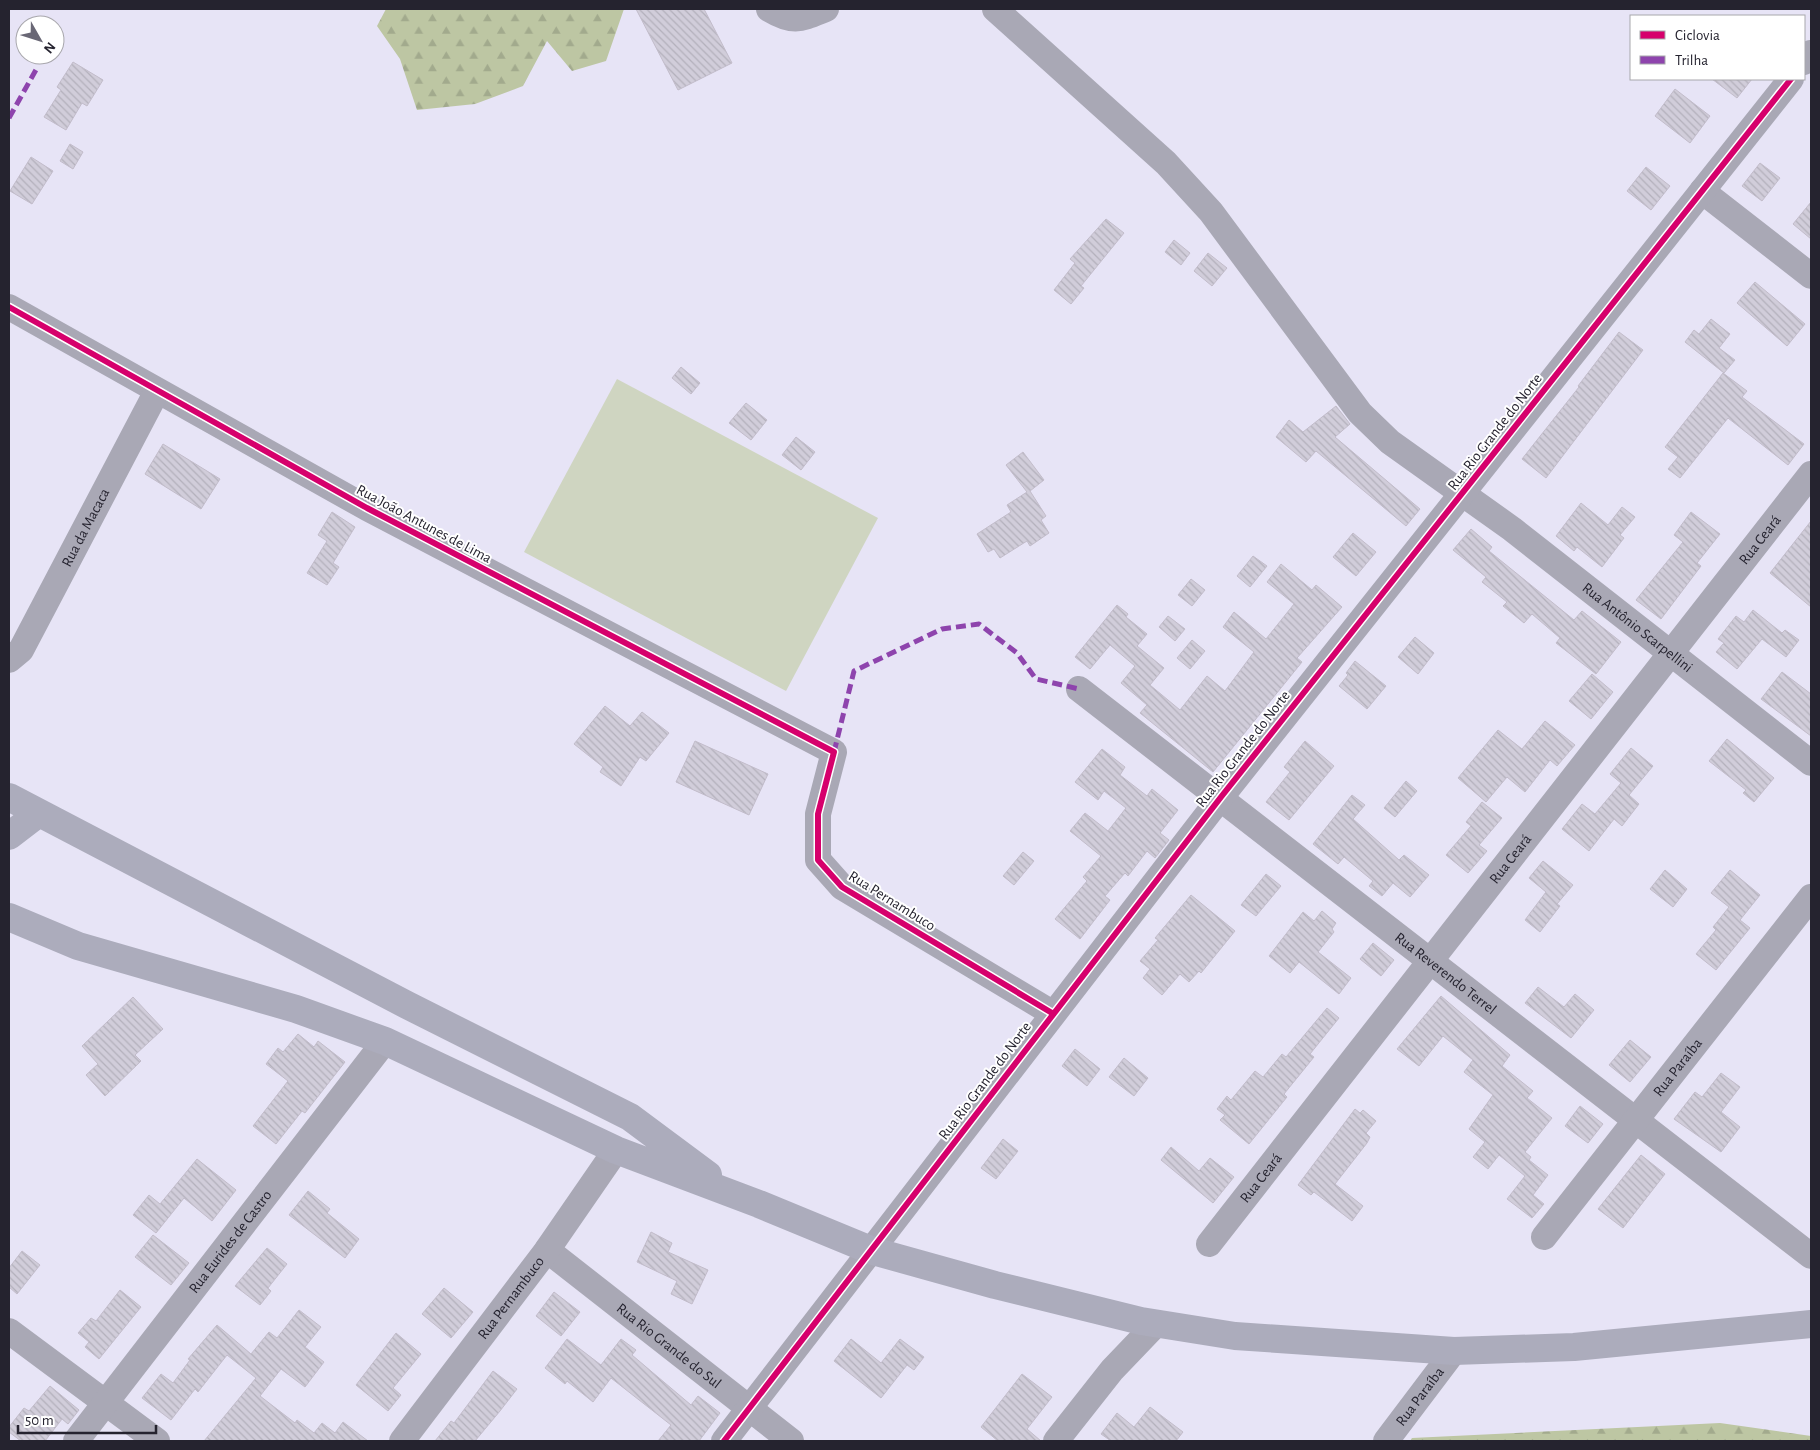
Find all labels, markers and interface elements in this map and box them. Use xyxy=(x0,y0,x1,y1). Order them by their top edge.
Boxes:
north arrow xyxy=(15,15,65,65)
legend xyxy=(1630,15,1805,80)
text: Ciclovia xyxy=(1675,28,1720,43)
text: N xyxy=(41,39,58,56)
text: Trilha xyxy=(1675,53,1708,68)
street label: Rua Rio Grande do Norte xyxy=(1445,371,1545,493)
street label: Rua João Antunes de Lima xyxy=(354,482,494,566)
street label: Rua da Macaca xyxy=(59,486,112,569)
street label: Rua Ceará xyxy=(1736,512,1783,567)
street label: Rua Antônio Scarpellini xyxy=(1580,580,1696,675)
street label: Rua Rio Grande do Norte xyxy=(1193,688,1293,810)
street label: Rua Ceará xyxy=(1486,831,1534,886)
street label: Rua Pernambuco xyxy=(846,868,938,934)
street label: Rua Reverendo Terrel xyxy=(1392,929,1499,1017)
street label: Rua Rio Grande do Norte xyxy=(936,1019,1034,1143)
street label: Rua Paraíba xyxy=(1650,1035,1705,1099)
street label: Rua Ceará xyxy=(1237,1150,1285,1205)
street label: Rua Eurides de Castro xyxy=(186,1187,274,1296)
street label: Rua Pernambuco xyxy=(475,1254,547,1342)
street label: Rua Rio Grande do Sul xyxy=(614,1300,724,1391)
street label: Rua Paraíba xyxy=(1393,1364,1447,1428)
scale bar xyxy=(18,1402,155,1434)
text: 50 m xyxy=(25,1413,54,1428)

